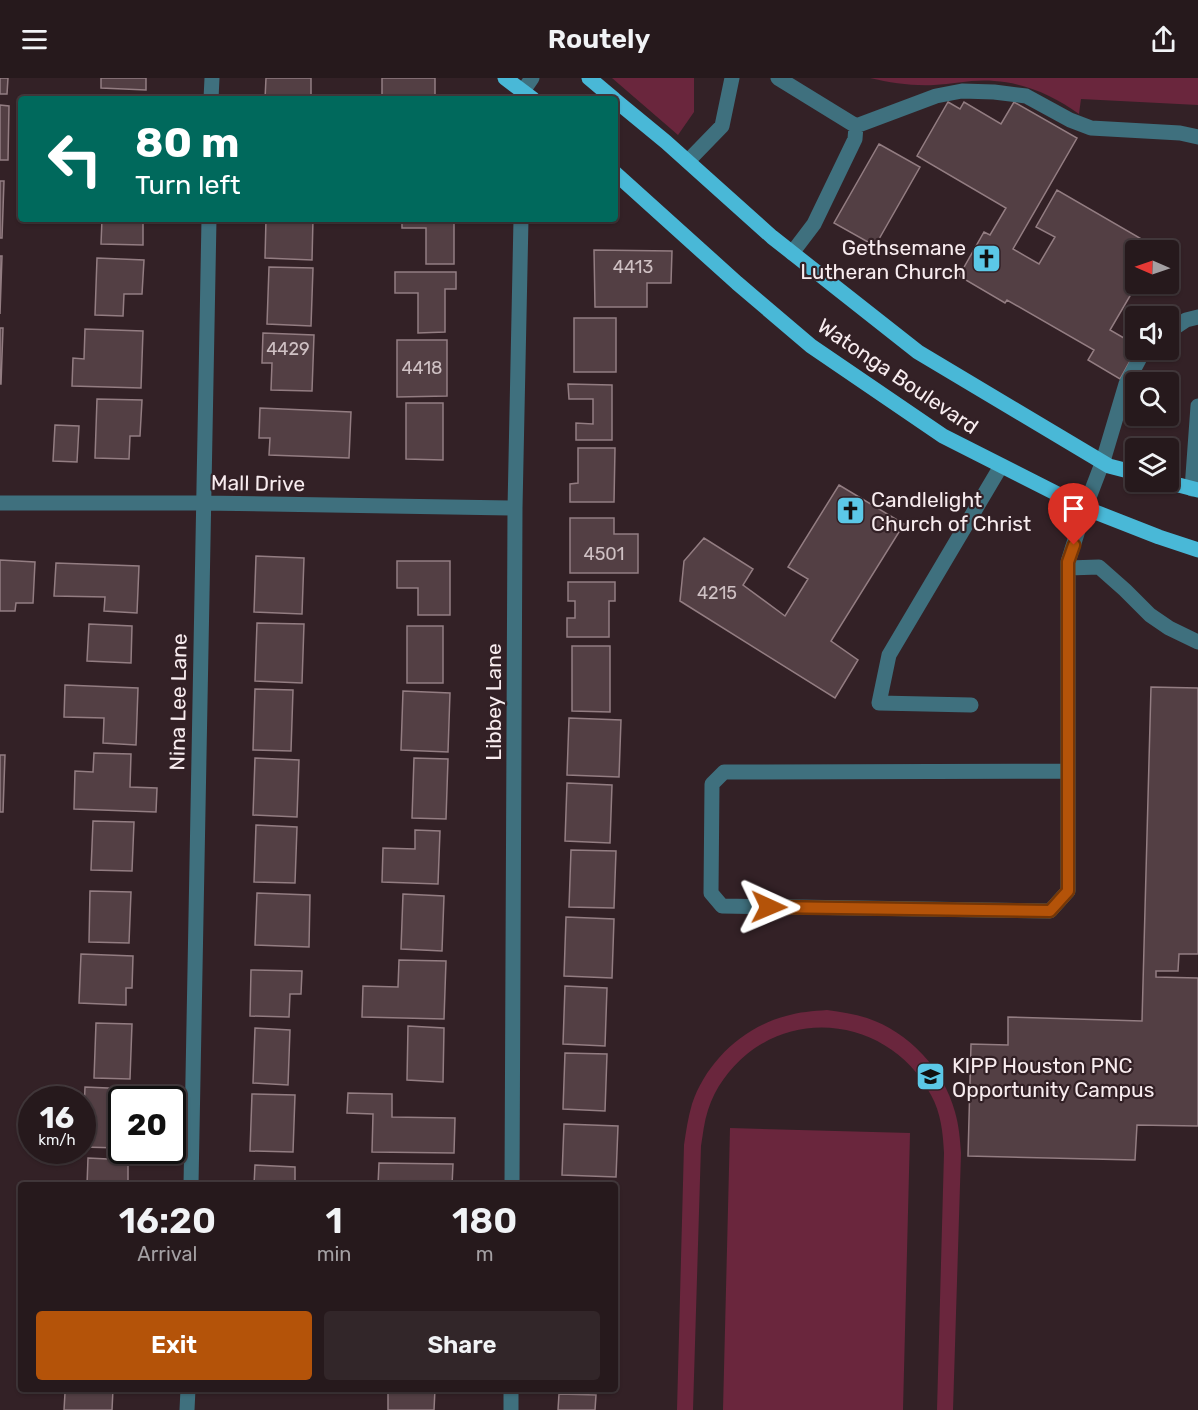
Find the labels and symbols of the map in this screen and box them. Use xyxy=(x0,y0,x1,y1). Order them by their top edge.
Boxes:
place label: Gethsemane Lutheran Church xyxy=(800,235,966,284)
north arrow xyxy=(1125,240,1179,294)
church icon: Gethsemane Lutheran Church xyxy=(971,243,1003,275)
house number: 4413 xyxy=(613,256,653,278)
street label: Watonga Boulevard xyxy=(813,313,983,439)
house number: 4429 xyxy=(266,338,310,360)
house number: 4418 xyxy=(401,357,443,379)
street label: Mall Drive xyxy=(211,470,305,496)
pin xyxy=(1048,483,1099,545)
place label: Candlelight Church of Christ xyxy=(871,487,1031,536)
church icon: Candlelight Church of Christ xyxy=(834,495,866,527)
house number: 4501 xyxy=(583,543,625,565)
house number: 4215 xyxy=(697,582,737,604)
street label: Nina Lee Lane xyxy=(164,633,192,771)
street label: Libbey Lane xyxy=(481,643,506,761)
position arrow xyxy=(737,875,801,939)
place label: KIPP Houston PNC Opportunity Campus xyxy=(952,1053,1154,1102)
school or university icon: KIPP Houston PNC Opportunity Campus xyxy=(915,1061,947,1093)
speed limit sign: 20 xyxy=(108,1086,186,1164)

